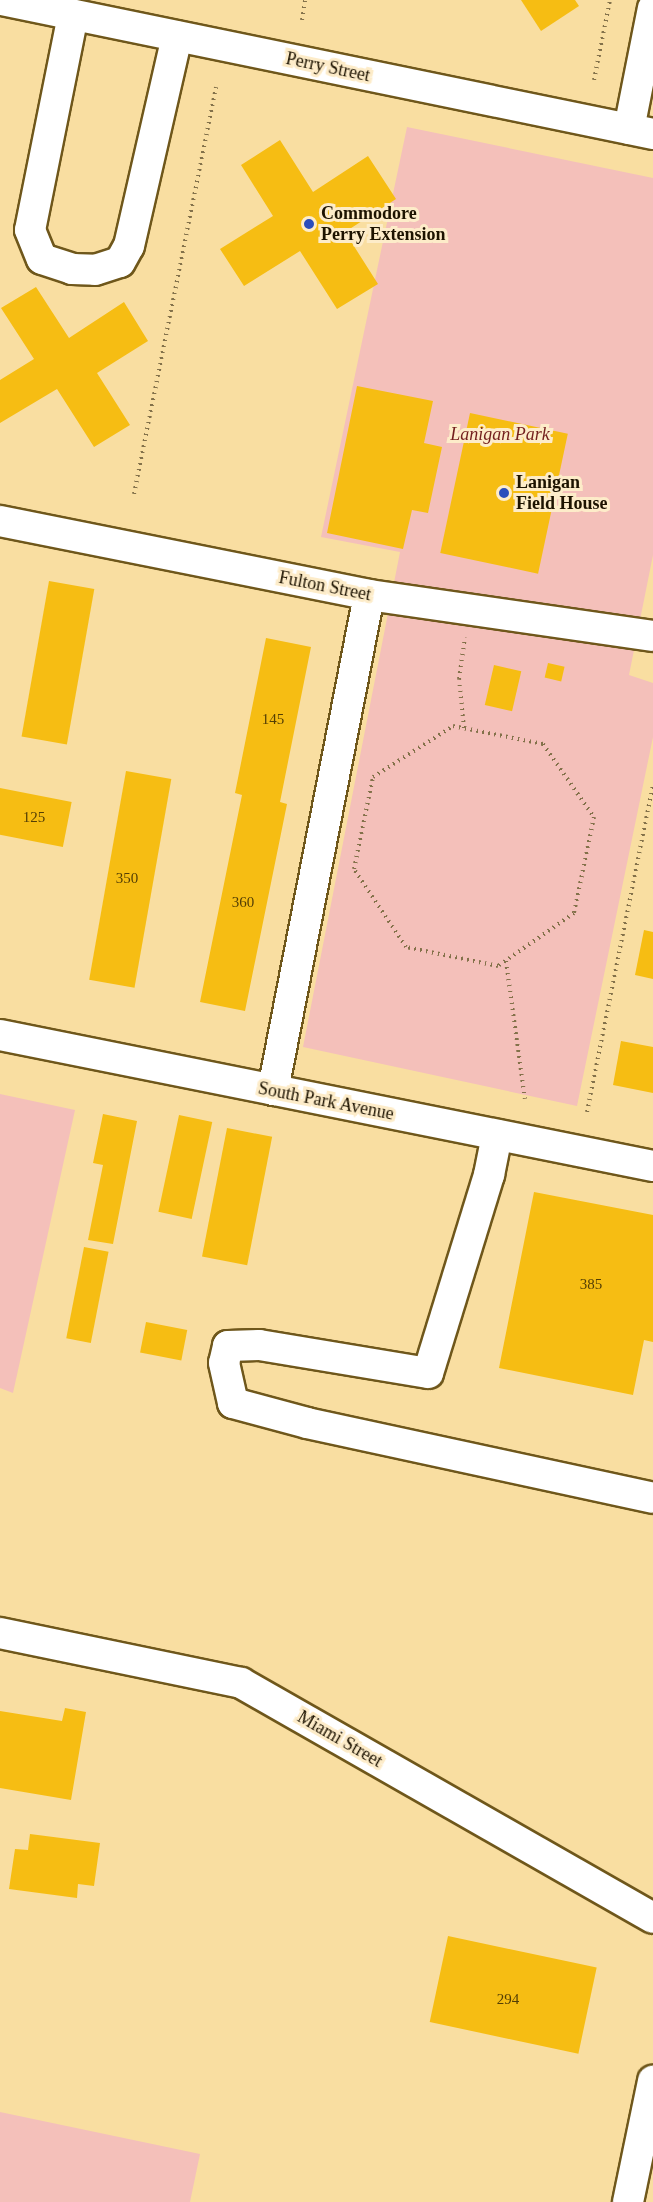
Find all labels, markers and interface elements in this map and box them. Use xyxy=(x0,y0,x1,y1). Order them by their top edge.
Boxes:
street label: Perry Street xyxy=(284,48,372,86)
place label: Commodore Perry Extension xyxy=(321,203,445,246)
marker: Commodore Perry Extension xyxy=(302,217,316,231)
park label: Lanigan Park xyxy=(450,423,550,445)
place label: Lanigan Field House xyxy=(516,472,608,514)
marker: Lanigan Field House xyxy=(497,486,511,500)
street label: Fulton Street xyxy=(277,566,373,606)
house number: 145 xyxy=(262,711,284,729)
house number: 125 xyxy=(23,809,45,827)
house number: 350 xyxy=(116,870,138,888)
house number: 360 xyxy=(232,894,254,912)
street label: South Park Avenue xyxy=(256,1077,396,1125)
house number: 385 xyxy=(580,1276,602,1294)
street label: Miami Street xyxy=(294,1706,386,1772)
house number: 294 xyxy=(497,1991,519,2009)

